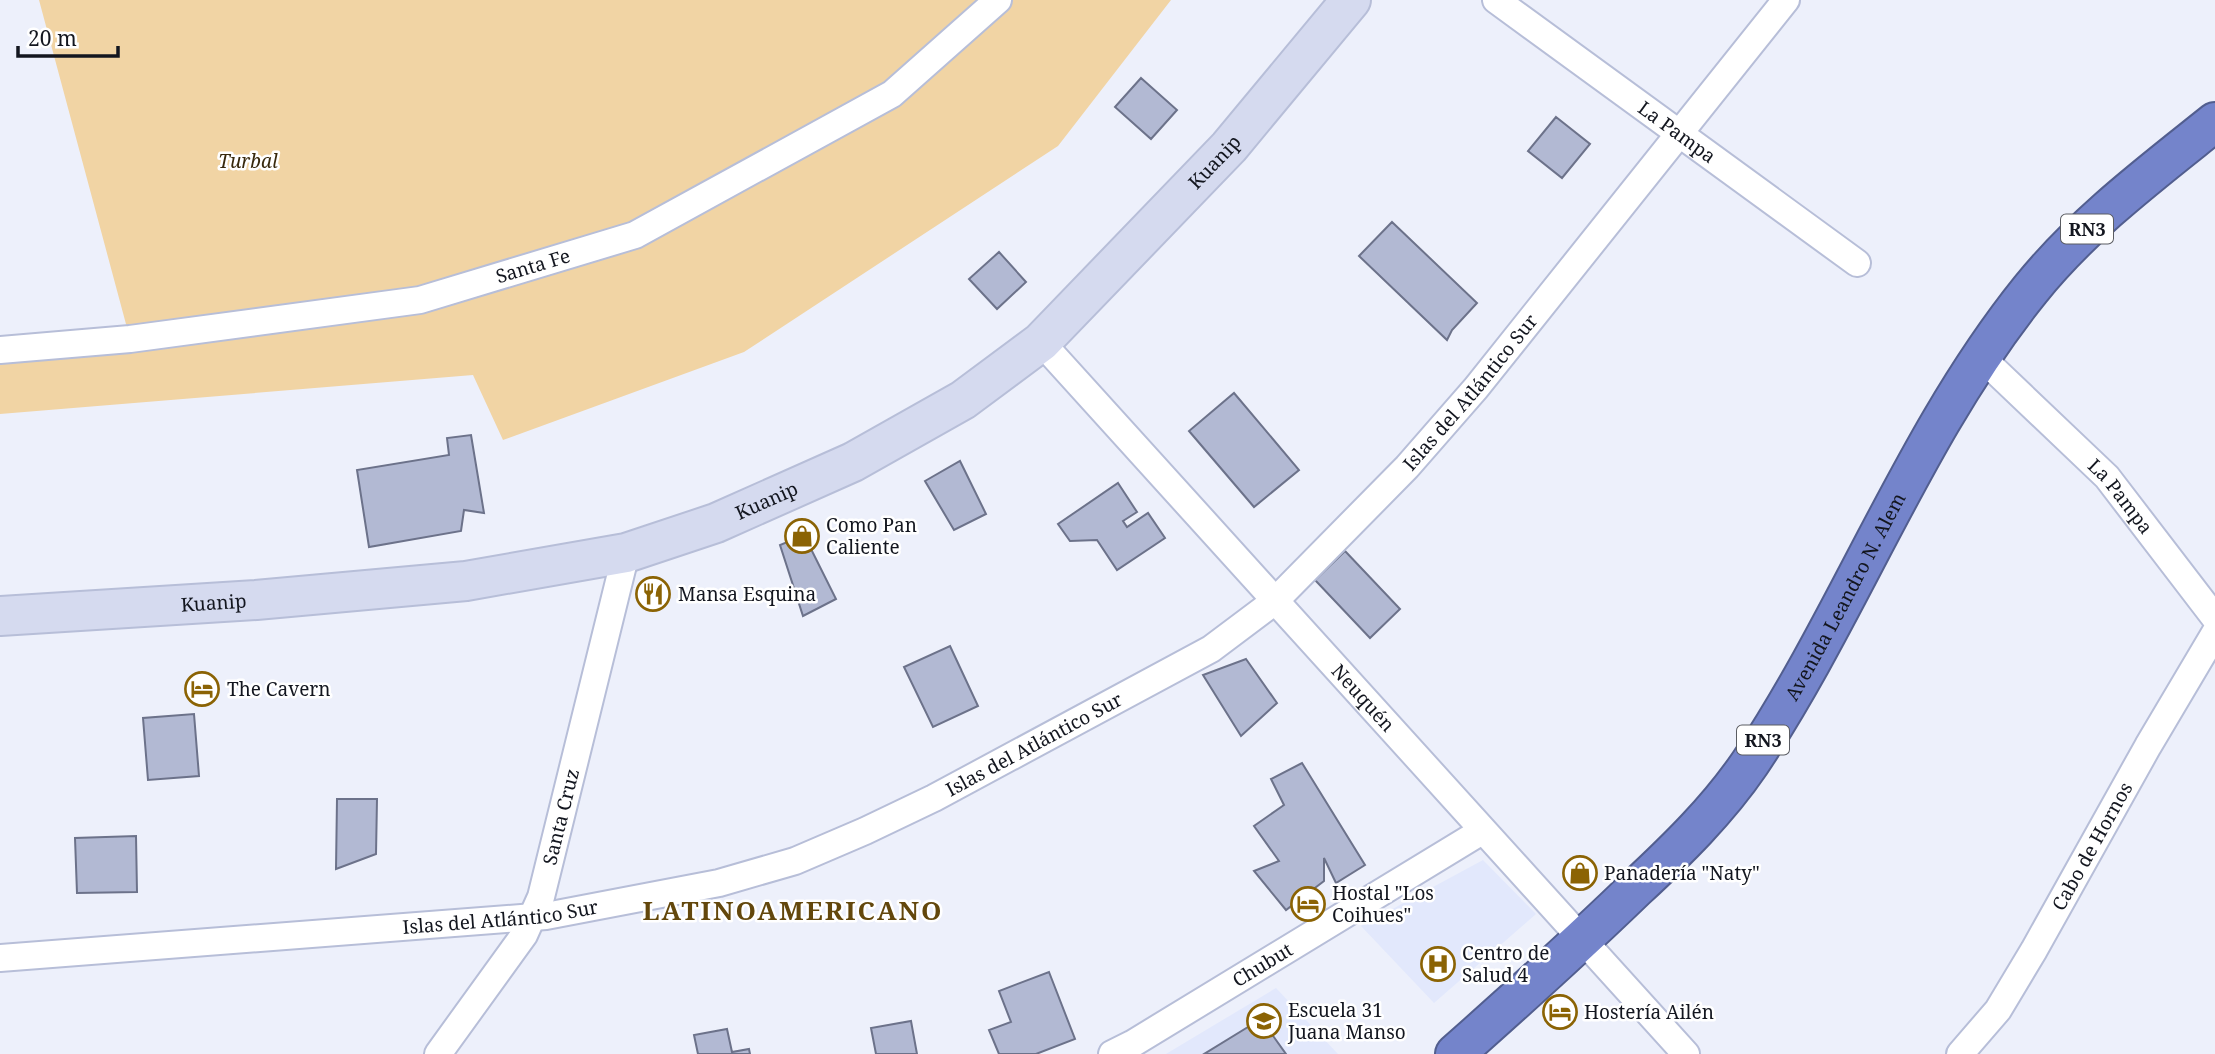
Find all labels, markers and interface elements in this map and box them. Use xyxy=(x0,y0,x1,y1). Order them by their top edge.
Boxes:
scale bar xyxy=(18,14,117,58)
text: 20 m xyxy=(28,24,77,52)
street label: La Pampa xyxy=(1633,95,1721,169)
street label: Kuanip xyxy=(1182,130,1247,195)
park label: Turbal xyxy=(218,148,278,174)
road number: RN3 xyxy=(2061,214,2113,244)
street label: Santa Fe xyxy=(493,242,573,289)
street label: Islas del Atlántico Sur xyxy=(1397,308,1543,476)
street label: La Pampa xyxy=(2082,453,2159,539)
street label: Kuanip xyxy=(731,475,802,526)
street label: Avenida Leandro N. Alem xyxy=(1779,488,1912,705)
place label: Como Pan Caliente xyxy=(826,512,917,560)
shop icon: Como Pan Caliente xyxy=(783,517,821,555)
restaurant icon: Mansa Esquina xyxy=(634,575,672,613)
place label: Mansa Esquina xyxy=(678,581,816,607)
street label: Kuanip xyxy=(180,588,247,618)
street label: Neuquén xyxy=(1326,658,1401,737)
hotel icon: The Cavern xyxy=(183,670,221,708)
place label: The Cavern xyxy=(227,676,331,702)
street label: Islas del Atlántico Sur xyxy=(941,686,1127,802)
road number: RN3 xyxy=(1737,726,1789,754)
street label: Santa Cruz xyxy=(536,766,585,868)
street label: Cabo de Hornos xyxy=(2046,777,2138,915)
shop icon: Panadería "Naty" xyxy=(1561,854,1599,892)
place label: Panadería "Naty" xyxy=(1604,860,1760,886)
place label: Hostal "Los Coihues" xyxy=(1332,880,1434,928)
hotel icon: Hostal "Los Coihues" xyxy=(1289,885,1327,923)
district label: LATINOAMERICANO xyxy=(642,892,944,928)
street label: Islas del Atlántico Sur xyxy=(401,893,600,940)
street label: Chubut xyxy=(1227,936,1298,993)
place label: Centro de Salud 4 xyxy=(1462,940,1549,988)
hospital icon: Centro de Salud 4 xyxy=(1419,945,1457,983)
hotel icon: Hostería Ailén xyxy=(1541,993,1579,1031)
place label: Escuela 31 Juana Manso xyxy=(1287,997,1406,1045)
place label: Hostería Ailén xyxy=(1584,999,1714,1025)
school or university icon: Escuela 31 Juana Manso xyxy=(1245,1002,1283,1040)

